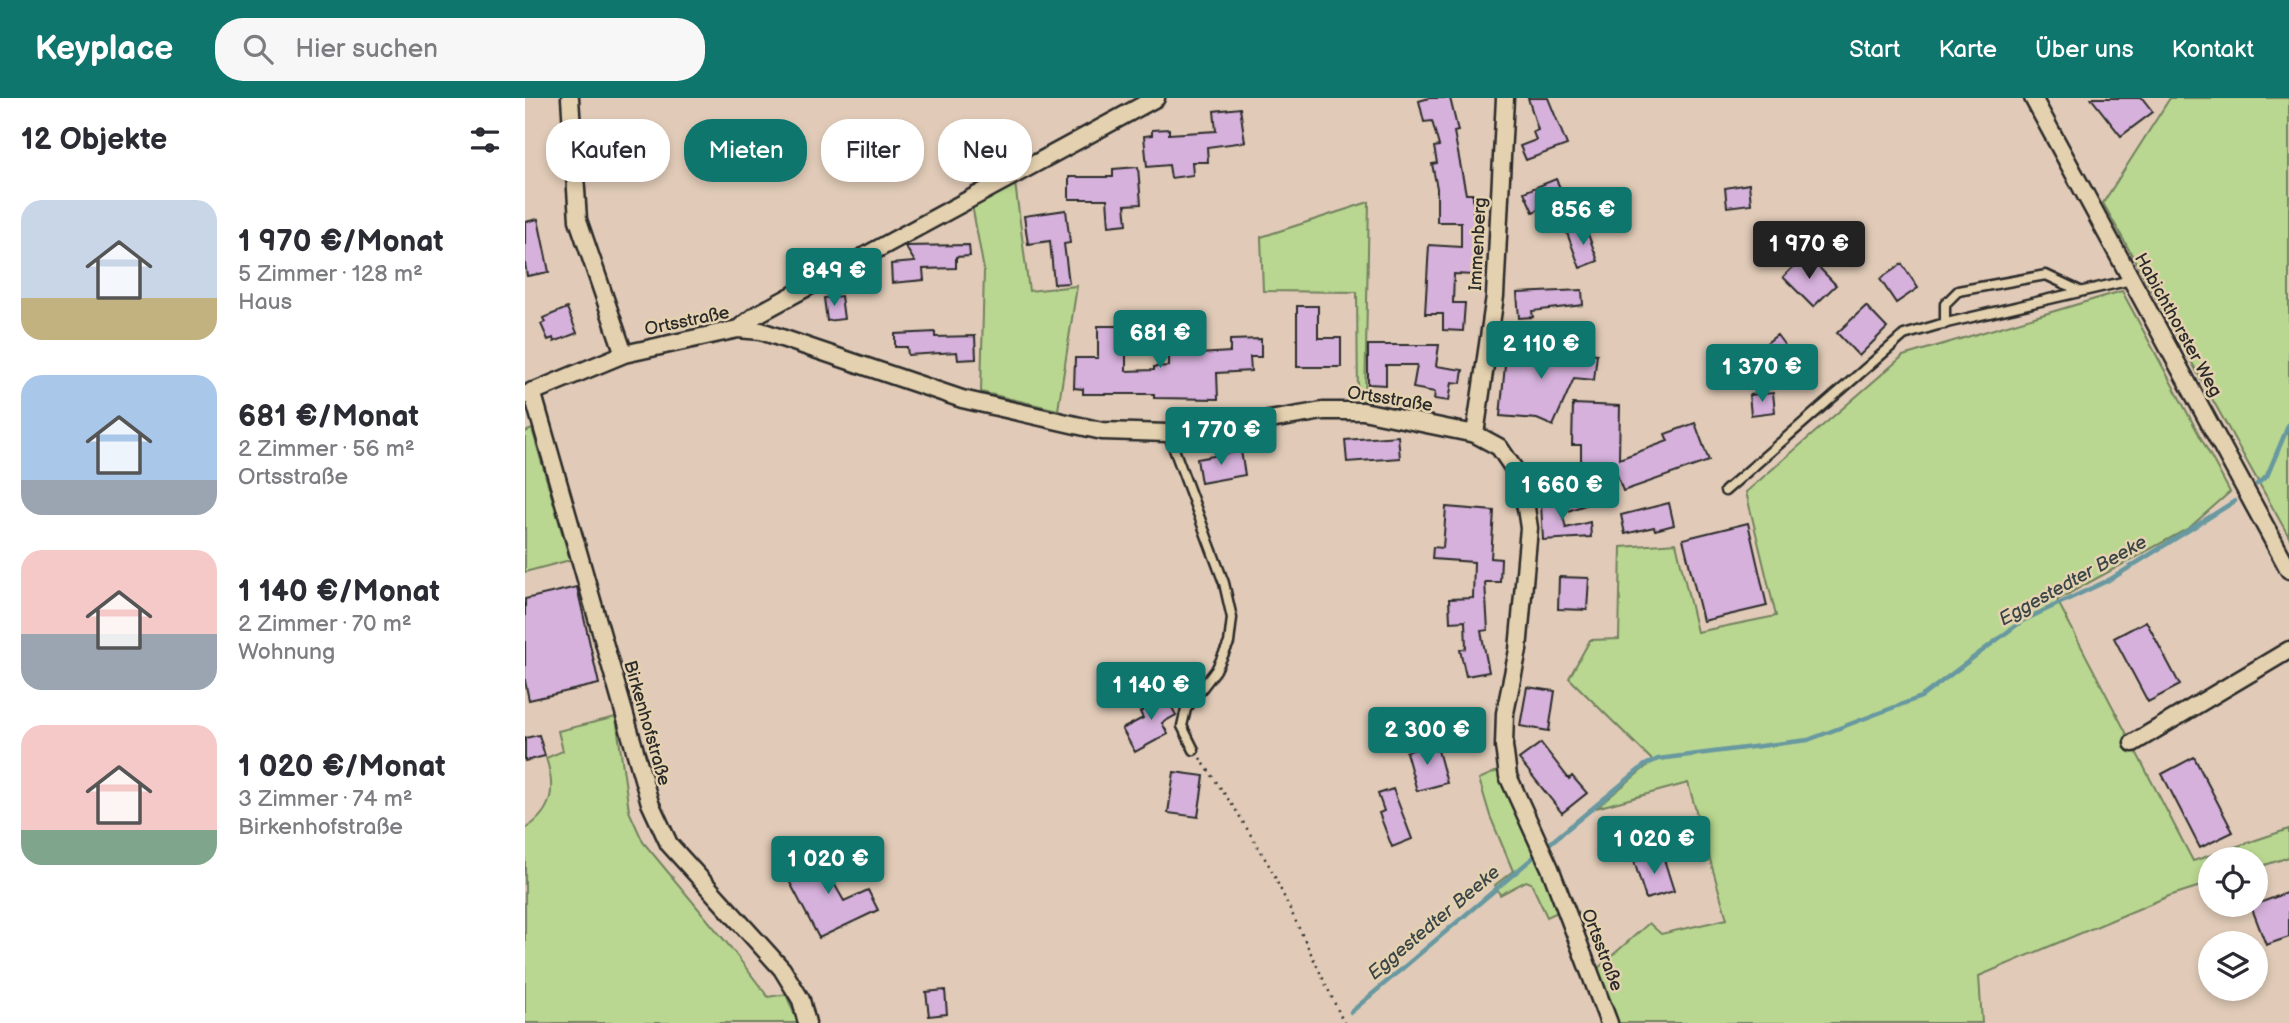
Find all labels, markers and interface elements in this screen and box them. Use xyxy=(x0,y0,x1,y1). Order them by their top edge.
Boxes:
search box xyxy=(215,18,705,81)
text: Keyplace xyxy=(35,29,173,69)
icon: search xyxy=(239,30,277,68)
text: Hier suchen xyxy=(295,34,438,65)
text: Start xyxy=(1849,35,1900,64)
text: Karte xyxy=(1938,35,1997,64)
text: Über uns xyxy=(2035,35,2134,64)
text: Kontakt xyxy=(2172,35,2254,64)
chip: Kaufen xyxy=(546,119,670,182)
chip: Mieten xyxy=(684,119,807,182)
chip: Filter xyxy=(821,119,924,182)
chip: Neu xyxy=(938,119,1032,182)
icon: filters xyxy=(466,121,504,159)
text: 12 Objekte xyxy=(21,122,167,158)
pin: 856 € xyxy=(1534,188,1632,247)
text: 856 € xyxy=(1551,196,1615,224)
street label: Immenberg xyxy=(1465,197,1491,291)
pin: 1 970 € xyxy=(1744,222,1874,281)
text: 1 970 €/Monat xyxy=(238,224,444,260)
icon: home xyxy=(77,228,161,312)
text: 1 970 € xyxy=(1769,230,1849,258)
pin: 849 € xyxy=(785,248,883,308)
street label: Habichthorster Weg xyxy=(2130,249,2226,401)
text: 849 € xyxy=(802,257,866,285)
text: 5 Zimmer · 128 m² xyxy=(238,260,423,288)
text: Haus xyxy=(238,288,292,316)
street label: Ortsstraße xyxy=(643,302,732,340)
pin: 681 € xyxy=(1111,310,1209,370)
text: 681 € xyxy=(1130,319,1191,347)
pin: 2 110 € xyxy=(1476,322,1606,381)
text: 2 110 € xyxy=(1502,330,1580,358)
pin: 1 370 € xyxy=(1697,344,1827,404)
text: 1 370 € xyxy=(1722,353,1802,381)
street label: Ortsstraße xyxy=(1346,382,1435,416)
text: 681 €/Monat xyxy=(238,399,419,435)
icon: home xyxy=(77,403,161,487)
pin: 1 770 € xyxy=(1156,408,1286,467)
text: 1 770 € xyxy=(1181,416,1261,444)
text: 2 Zimmer · 56 m² xyxy=(238,435,415,463)
pin: 1 660 € xyxy=(1497,462,1627,522)
text: Ortsstraße xyxy=(238,463,348,491)
text: 1 660 € xyxy=(1521,471,1603,499)
water label: Eggestedter Beeke xyxy=(1995,531,2151,631)
text: 1 140 €/Monat xyxy=(238,574,440,610)
icon: home xyxy=(77,578,161,662)
text: 2 Zimmer · 70 m² xyxy=(238,610,412,638)
text: Wohnung xyxy=(238,638,335,666)
street label: Birkenhofstraße xyxy=(619,658,675,788)
pin: 1 140 € xyxy=(1086,662,1216,722)
text: 1 140 € xyxy=(1112,671,1190,699)
pin: 2 300 € xyxy=(1362,708,1492,767)
text: 2 300 € xyxy=(1384,716,1470,744)
text: 1 020 €/Monat xyxy=(238,749,446,785)
icon: home xyxy=(77,753,161,837)
text: 3 Zimmer · 74 m² xyxy=(238,785,413,813)
text: Birkenhofstraße xyxy=(238,813,403,841)
pin: 1 020 € xyxy=(1589,816,1719,876)
text: 1 020 € xyxy=(1613,825,1695,853)
pin: 1 020 € xyxy=(763,836,893,896)
text: 1 020 € xyxy=(787,845,869,873)
map controls xyxy=(2198,847,2268,1001)
button: locate xyxy=(2198,847,2268,917)
water label: Eggestedter Beeke xyxy=(1363,861,1505,985)
street label: Ortsstraße xyxy=(1577,906,1627,994)
button: layers xyxy=(2198,931,2268,1001)

